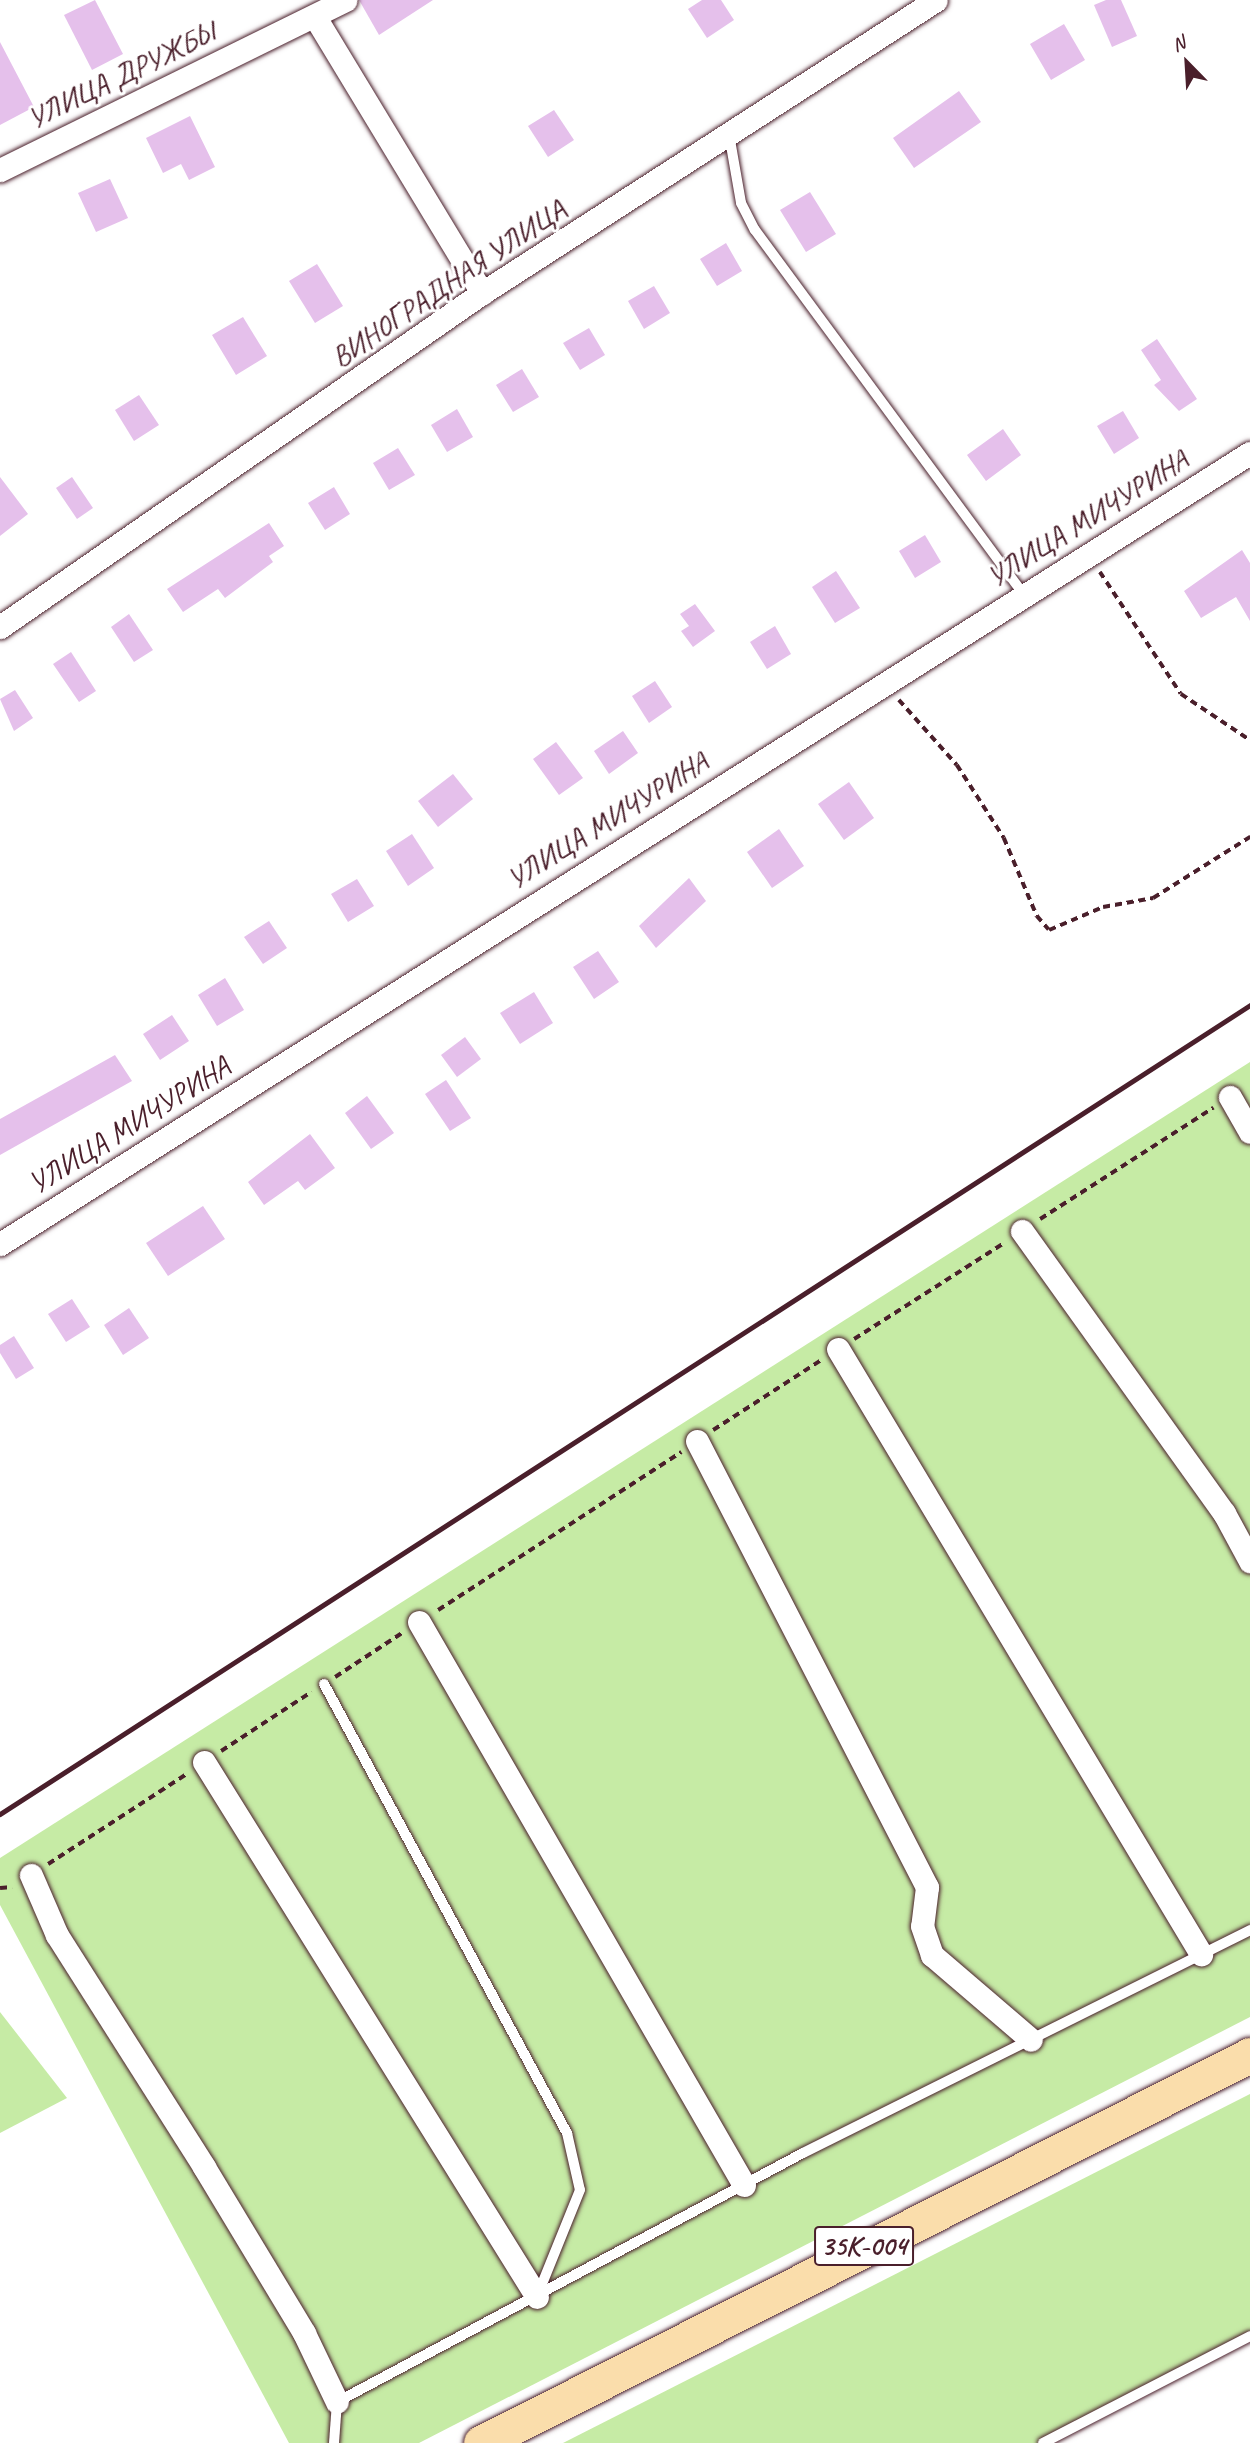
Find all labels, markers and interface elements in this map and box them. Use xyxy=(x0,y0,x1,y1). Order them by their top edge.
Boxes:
street label: УЛИЦА ДРУЖБЫ xyxy=(20,13,222,137)
north arrow xyxy=(1152,28,1222,98)
text: N xyxy=(1168,30,1189,57)
street label: ВИНОГРАДНАЯ УЛИЦА xyxy=(325,192,571,374)
street label: УЛИЦА МИЧУРИНА xyxy=(979,441,1195,595)
street label: УЛИЦА МИЧУРИНА xyxy=(499,743,715,897)
street label: УЛИЦА МИЧУРИНА xyxy=(21,1048,237,1202)
road number: 35К-004 xyxy=(813,2222,915,2270)

